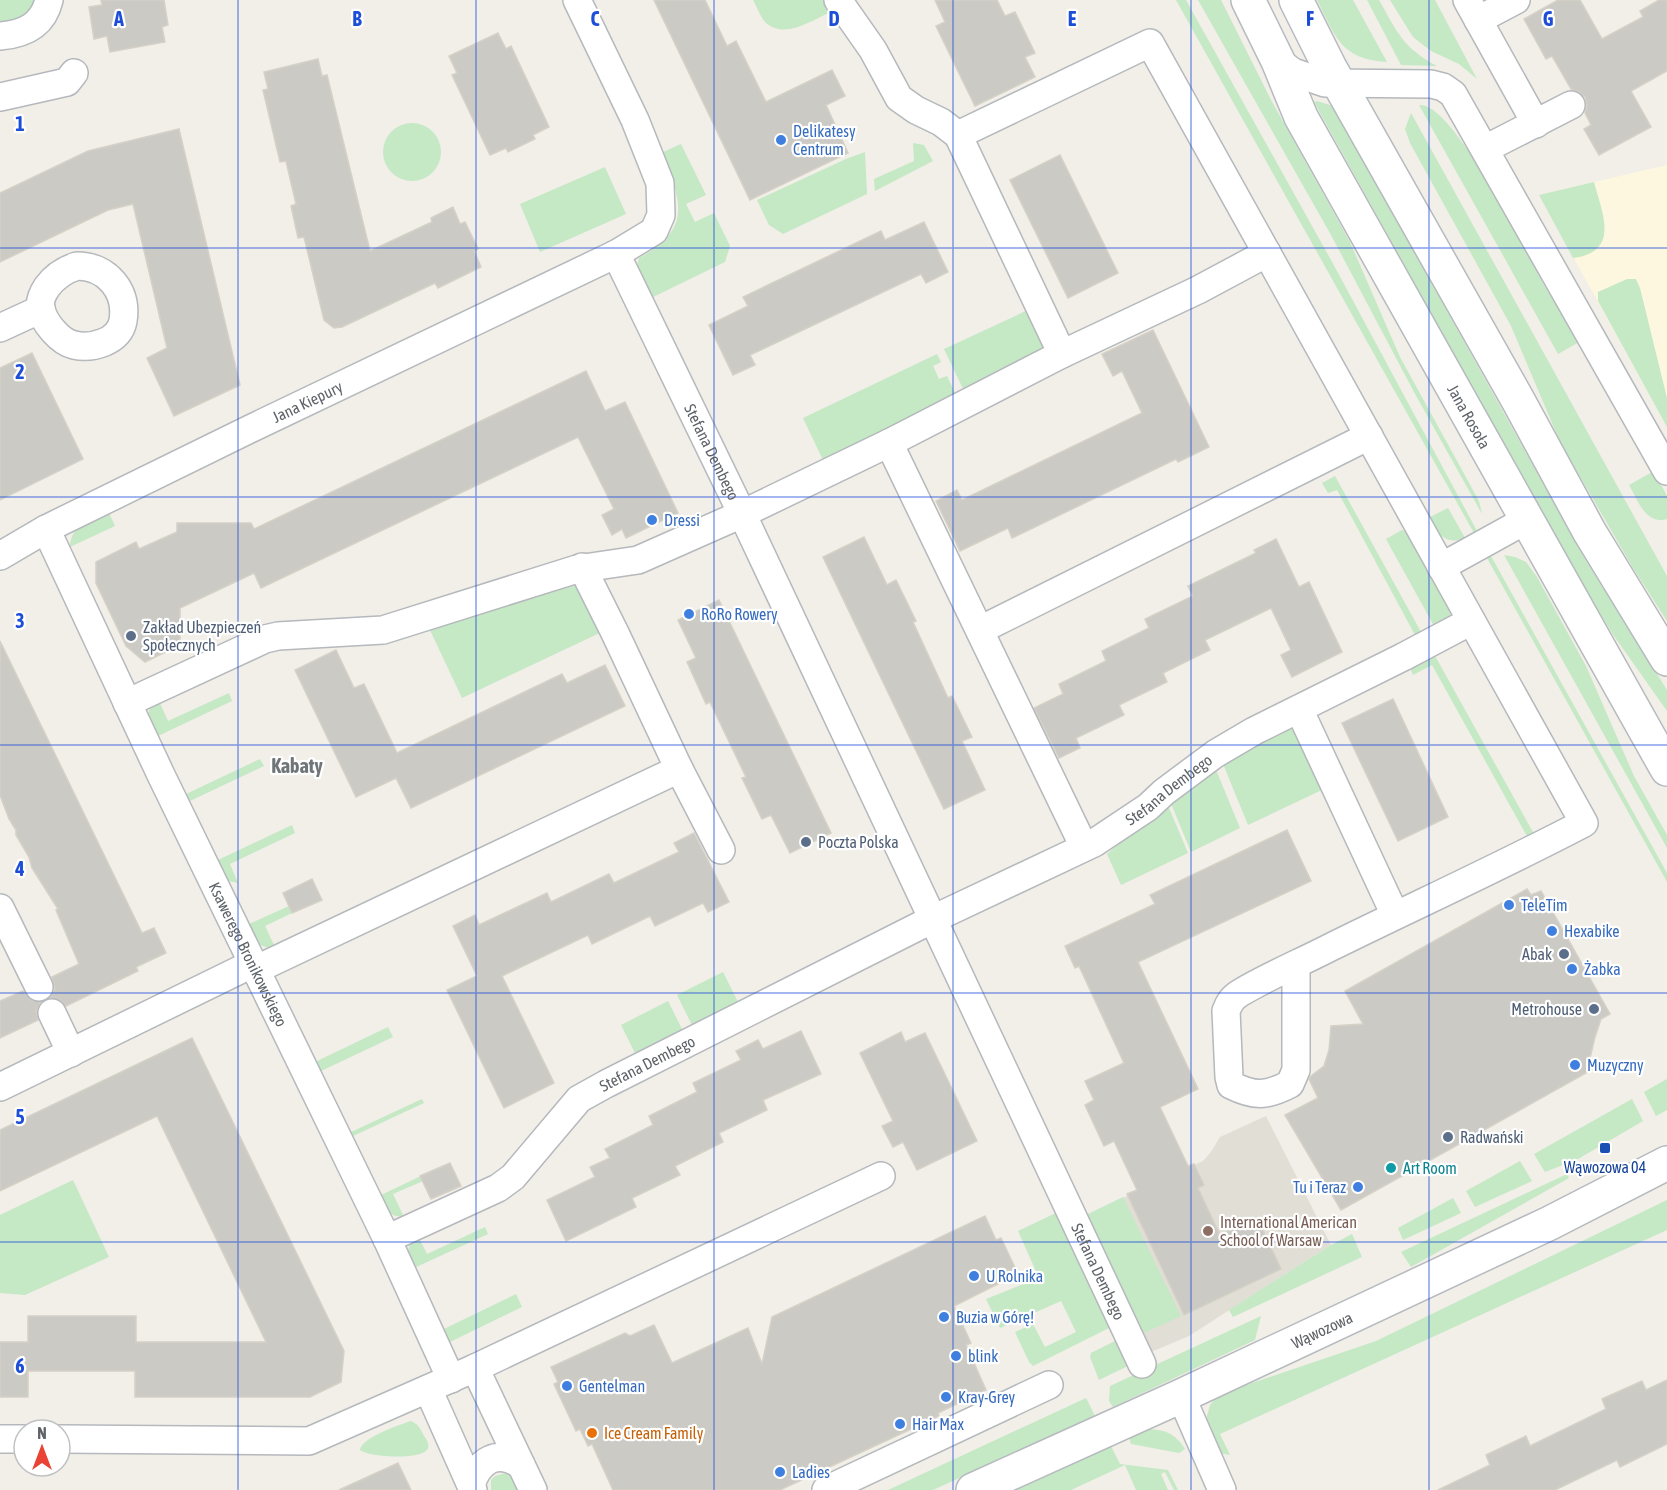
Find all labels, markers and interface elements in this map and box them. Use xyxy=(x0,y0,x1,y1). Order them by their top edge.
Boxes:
text: A xyxy=(113,7,124,30)
text: B xyxy=(352,7,362,30)
text: C xyxy=(591,7,600,30)
text: D xyxy=(828,7,840,30)
text: E xyxy=(1068,7,1077,30)
text: F xyxy=(1306,7,1314,30)
text: G xyxy=(1543,7,1554,30)
text: 1 xyxy=(15,112,25,135)
place label: Delikatesy Centrum xyxy=(793,122,856,158)
marker: Delikatesy Centrum xyxy=(774,133,788,147)
text: 2 xyxy=(15,360,25,383)
street label: Jana Kiepury xyxy=(269,377,346,426)
street label: Jana Rosoła xyxy=(1444,381,1494,452)
street label: Stefana Dembego xyxy=(681,401,743,503)
place label: Dressi xyxy=(664,511,700,529)
marker: Dressi xyxy=(645,513,659,527)
place label: RoRo Rowery xyxy=(701,605,778,624)
marker: RoRo Rowery xyxy=(682,607,696,621)
text: 3 xyxy=(15,609,25,632)
place label: Zakład Ubezpieczeń Społecznych xyxy=(143,618,261,655)
marker: Zakład Ubezpieczeń Społecznych xyxy=(124,629,138,643)
street label: Stefana Dembego xyxy=(1122,751,1215,829)
district label: Kabaty xyxy=(271,754,323,777)
place label: Poczta Polska xyxy=(818,833,899,851)
marker: Poczta Polska xyxy=(799,835,813,849)
text: 4 xyxy=(14,857,25,880)
street label: Ksawerego Bronikowskiego xyxy=(206,879,291,1029)
place label: TeleTim xyxy=(1521,896,1568,914)
marker: TeleTim xyxy=(1502,898,1516,912)
place label: Hexabike xyxy=(1564,922,1620,940)
marker: Hexabike xyxy=(1545,924,1559,938)
place label: Abak xyxy=(1522,945,1552,963)
marker: Abak xyxy=(1557,947,1571,961)
place label: Żabka xyxy=(1584,960,1621,978)
marker: Żabka xyxy=(1565,962,1579,976)
place label: Metrohouse xyxy=(1511,1000,1582,1018)
marker: Metrohouse xyxy=(1587,1002,1601,1016)
street label: Stefana Dembego xyxy=(596,1032,698,1095)
place label: Muzyczny xyxy=(1587,1056,1644,1075)
marker: Muzyczny xyxy=(1568,1058,1582,1072)
text: 5 xyxy=(15,1105,25,1128)
place label: Radwański xyxy=(1460,1128,1524,1146)
marker: Radwański xyxy=(1441,1130,1455,1144)
marker: Wąwozowa 04 xyxy=(1598,1141,1612,1155)
place label: Wąwozowa 04 xyxy=(1564,1158,1646,1177)
place label: Art Room xyxy=(1403,1159,1457,1177)
marker: Art Room xyxy=(1384,1161,1398,1175)
place label: Tu i Teraz xyxy=(1293,1178,1346,1196)
marker: Tu i Teraz xyxy=(1351,1180,1365,1194)
place label: International American School of Warsaw xyxy=(1220,1213,1357,1249)
street label: Stefana Dembego xyxy=(1068,1220,1129,1322)
marker: International American School of Warsaw xyxy=(1201,1224,1215,1238)
place label: U Rolnika xyxy=(986,1267,1043,1285)
marker: U Rolnika xyxy=(967,1269,981,1283)
place label: Buzia w Górę! xyxy=(956,1308,1034,1327)
street label: Wąwozowa xyxy=(1289,1308,1355,1352)
marker: Buzia w Górę! xyxy=(937,1310,951,1324)
place label: blink xyxy=(968,1347,998,1365)
marker: blink xyxy=(949,1349,963,1363)
text: 6 xyxy=(15,1354,25,1377)
place label: Gentelman xyxy=(579,1377,645,1395)
marker: Gentelman xyxy=(560,1379,574,1393)
place label: Kray-Grey xyxy=(958,1388,1016,1407)
marker: Kray-Grey xyxy=(939,1390,953,1404)
place label: Hair Max xyxy=(912,1415,964,1433)
marker: Hair Max xyxy=(893,1417,907,1431)
north arrow xyxy=(12,1418,72,1478)
text: N xyxy=(37,1424,47,1442)
place label: Ice Cream Family xyxy=(604,1424,704,1443)
marker: Ice Cream Family xyxy=(585,1426,599,1440)
place label: Ladies xyxy=(792,1463,830,1481)
marker: Ladies xyxy=(773,1465,787,1479)

